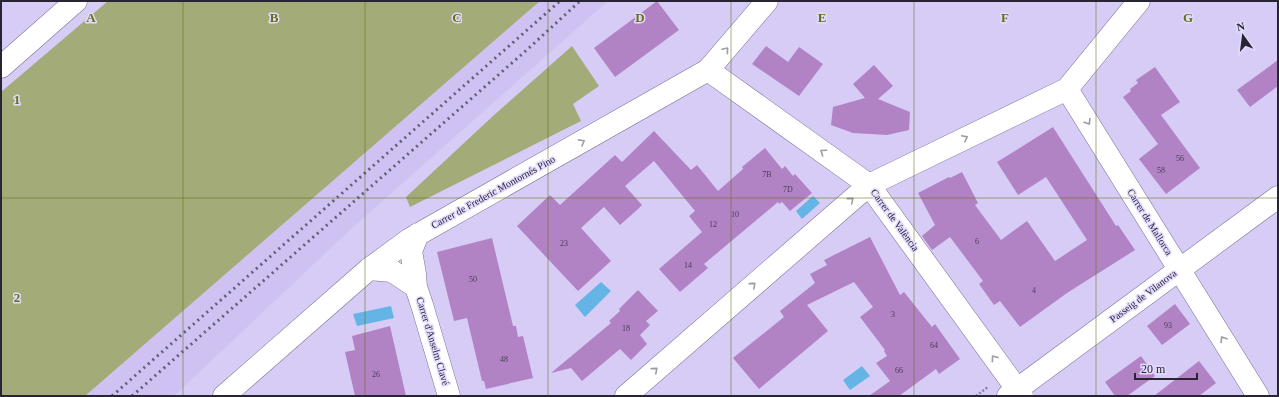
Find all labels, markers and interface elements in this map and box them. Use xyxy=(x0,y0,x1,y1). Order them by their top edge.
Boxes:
text: A xyxy=(86,10,96,25)
text: B xyxy=(270,10,279,25)
text: C xyxy=(452,10,462,25)
text: D xyxy=(635,10,645,25)
text: E xyxy=(818,10,826,25)
text: F xyxy=(1001,10,1009,25)
text: G xyxy=(1183,10,1193,25)
north arrow xyxy=(1223,16,1263,56)
text: N xyxy=(1235,20,1246,33)
one-way arrow xyxy=(721,47,728,54)
text: 1 xyxy=(14,92,20,107)
one-way arrow xyxy=(1083,118,1090,125)
one-way arrow xyxy=(961,135,968,143)
one-way arrow xyxy=(578,139,585,146)
one-way arrow xyxy=(820,149,827,157)
street label: Carrer de Frederic Montornés Pino xyxy=(429,153,557,231)
house number: 56 xyxy=(1176,154,1184,163)
house number: 58 xyxy=(1157,166,1165,175)
house number: 7B xyxy=(762,170,772,179)
house number: 7D xyxy=(783,185,793,194)
street label: Carrer de València xyxy=(869,187,922,254)
street label: Carrer de Mallorca xyxy=(1125,187,1175,258)
one-way arrow xyxy=(847,198,854,205)
house number: 10 xyxy=(731,210,739,219)
house number: 12 xyxy=(709,220,717,229)
house number: 6 xyxy=(975,237,979,246)
house number: 23 xyxy=(560,239,568,248)
house number: 14 xyxy=(684,261,692,270)
street label: Passeig de Vilanova xyxy=(1108,267,1179,325)
house number: 50 xyxy=(469,275,477,284)
one-way arrow xyxy=(749,283,756,290)
house number: 4 xyxy=(1032,286,1036,295)
text: 2 xyxy=(14,290,20,305)
street label: Carrer d'Anselm Clavé xyxy=(414,296,452,387)
house number: 3 xyxy=(891,310,895,319)
house number: 93 xyxy=(1164,321,1172,330)
house number: 18 xyxy=(622,324,630,333)
one-way arrow xyxy=(1220,336,1228,343)
house number: 64 xyxy=(930,341,938,350)
house number: 48 xyxy=(500,355,508,364)
scale bar xyxy=(1135,355,1197,381)
one-way arrow xyxy=(992,356,999,363)
text: 20 m xyxy=(1141,362,1166,376)
house number: 66 xyxy=(895,366,903,375)
one-way arrow xyxy=(650,368,658,375)
house number: 26 xyxy=(372,370,380,379)

